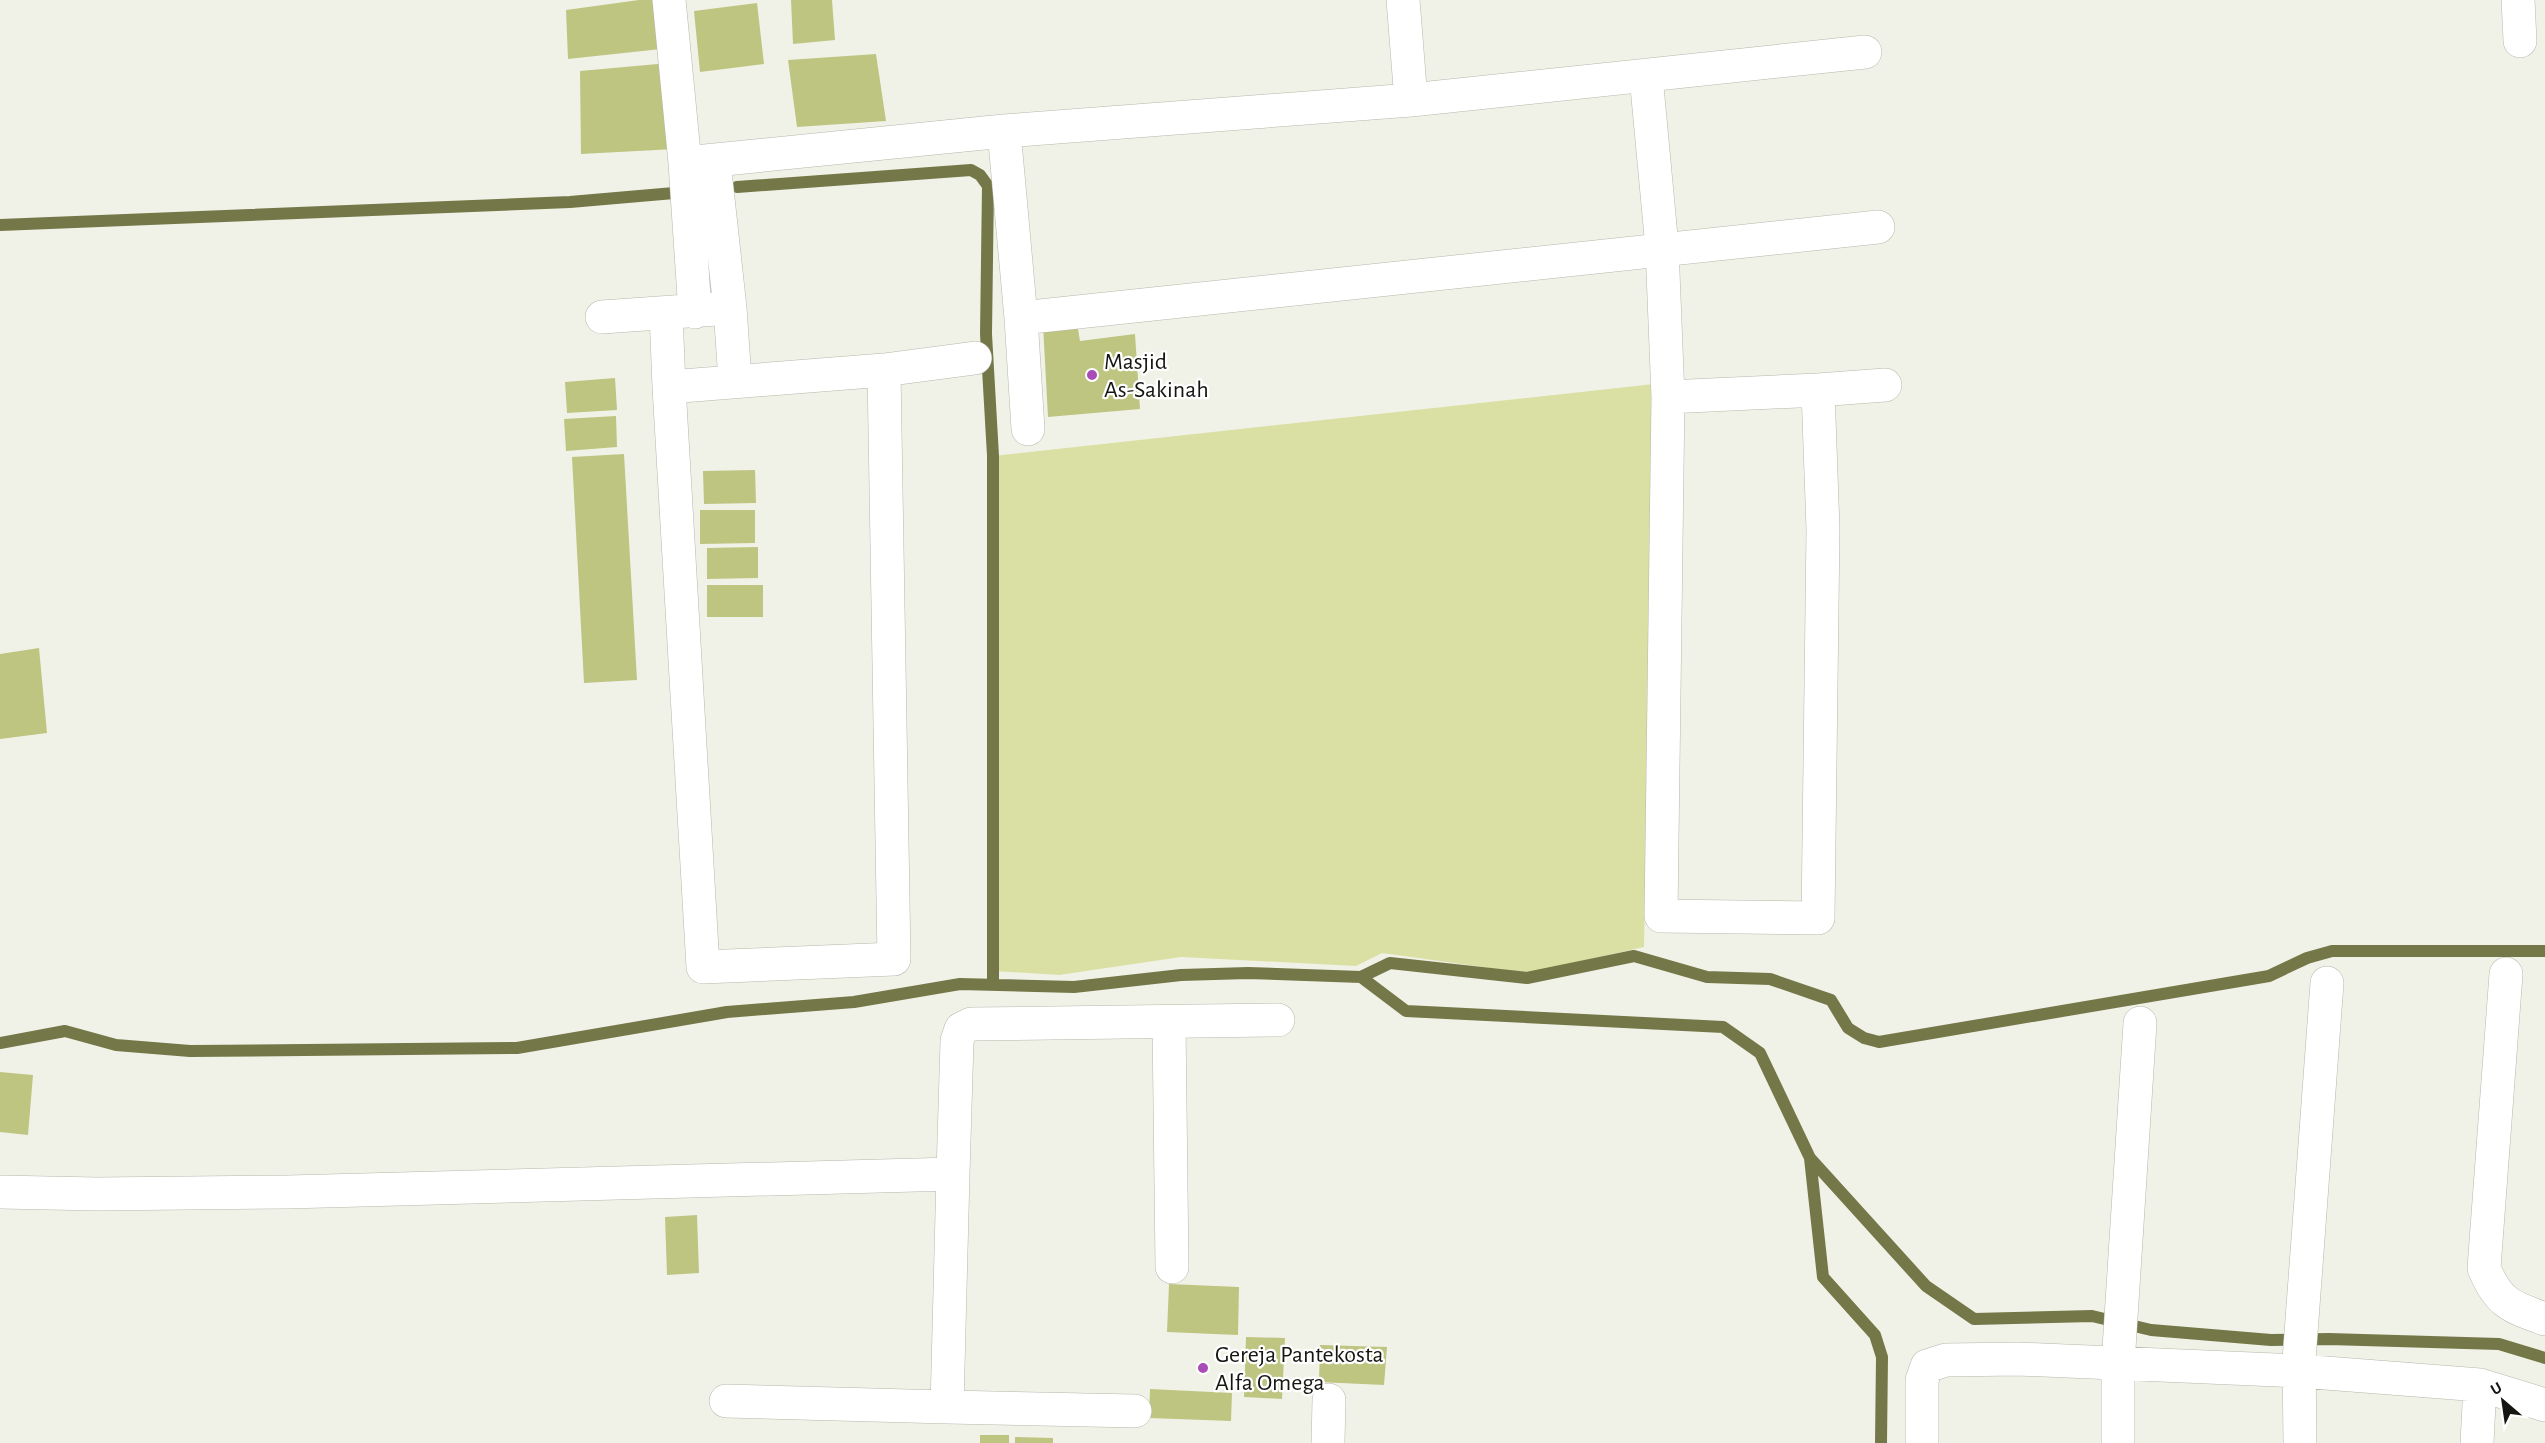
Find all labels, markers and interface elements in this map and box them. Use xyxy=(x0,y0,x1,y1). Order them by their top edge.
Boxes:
place label: Masjid As-Sakinah xyxy=(1104,350,1209,402)
marker: Masjid As-Sakinah xyxy=(1085,368,1099,382)
place label: Gereja Pantekosta Alfa Omega xyxy=(1215,1343,1384,1395)
marker: Gereja Pantekosta Alfa Omega xyxy=(1196,1361,1210,1375)
north arrow xyxy=(2473,1371,2533,1431)
text: U xyxy=(2488,1379,2505,1398)

